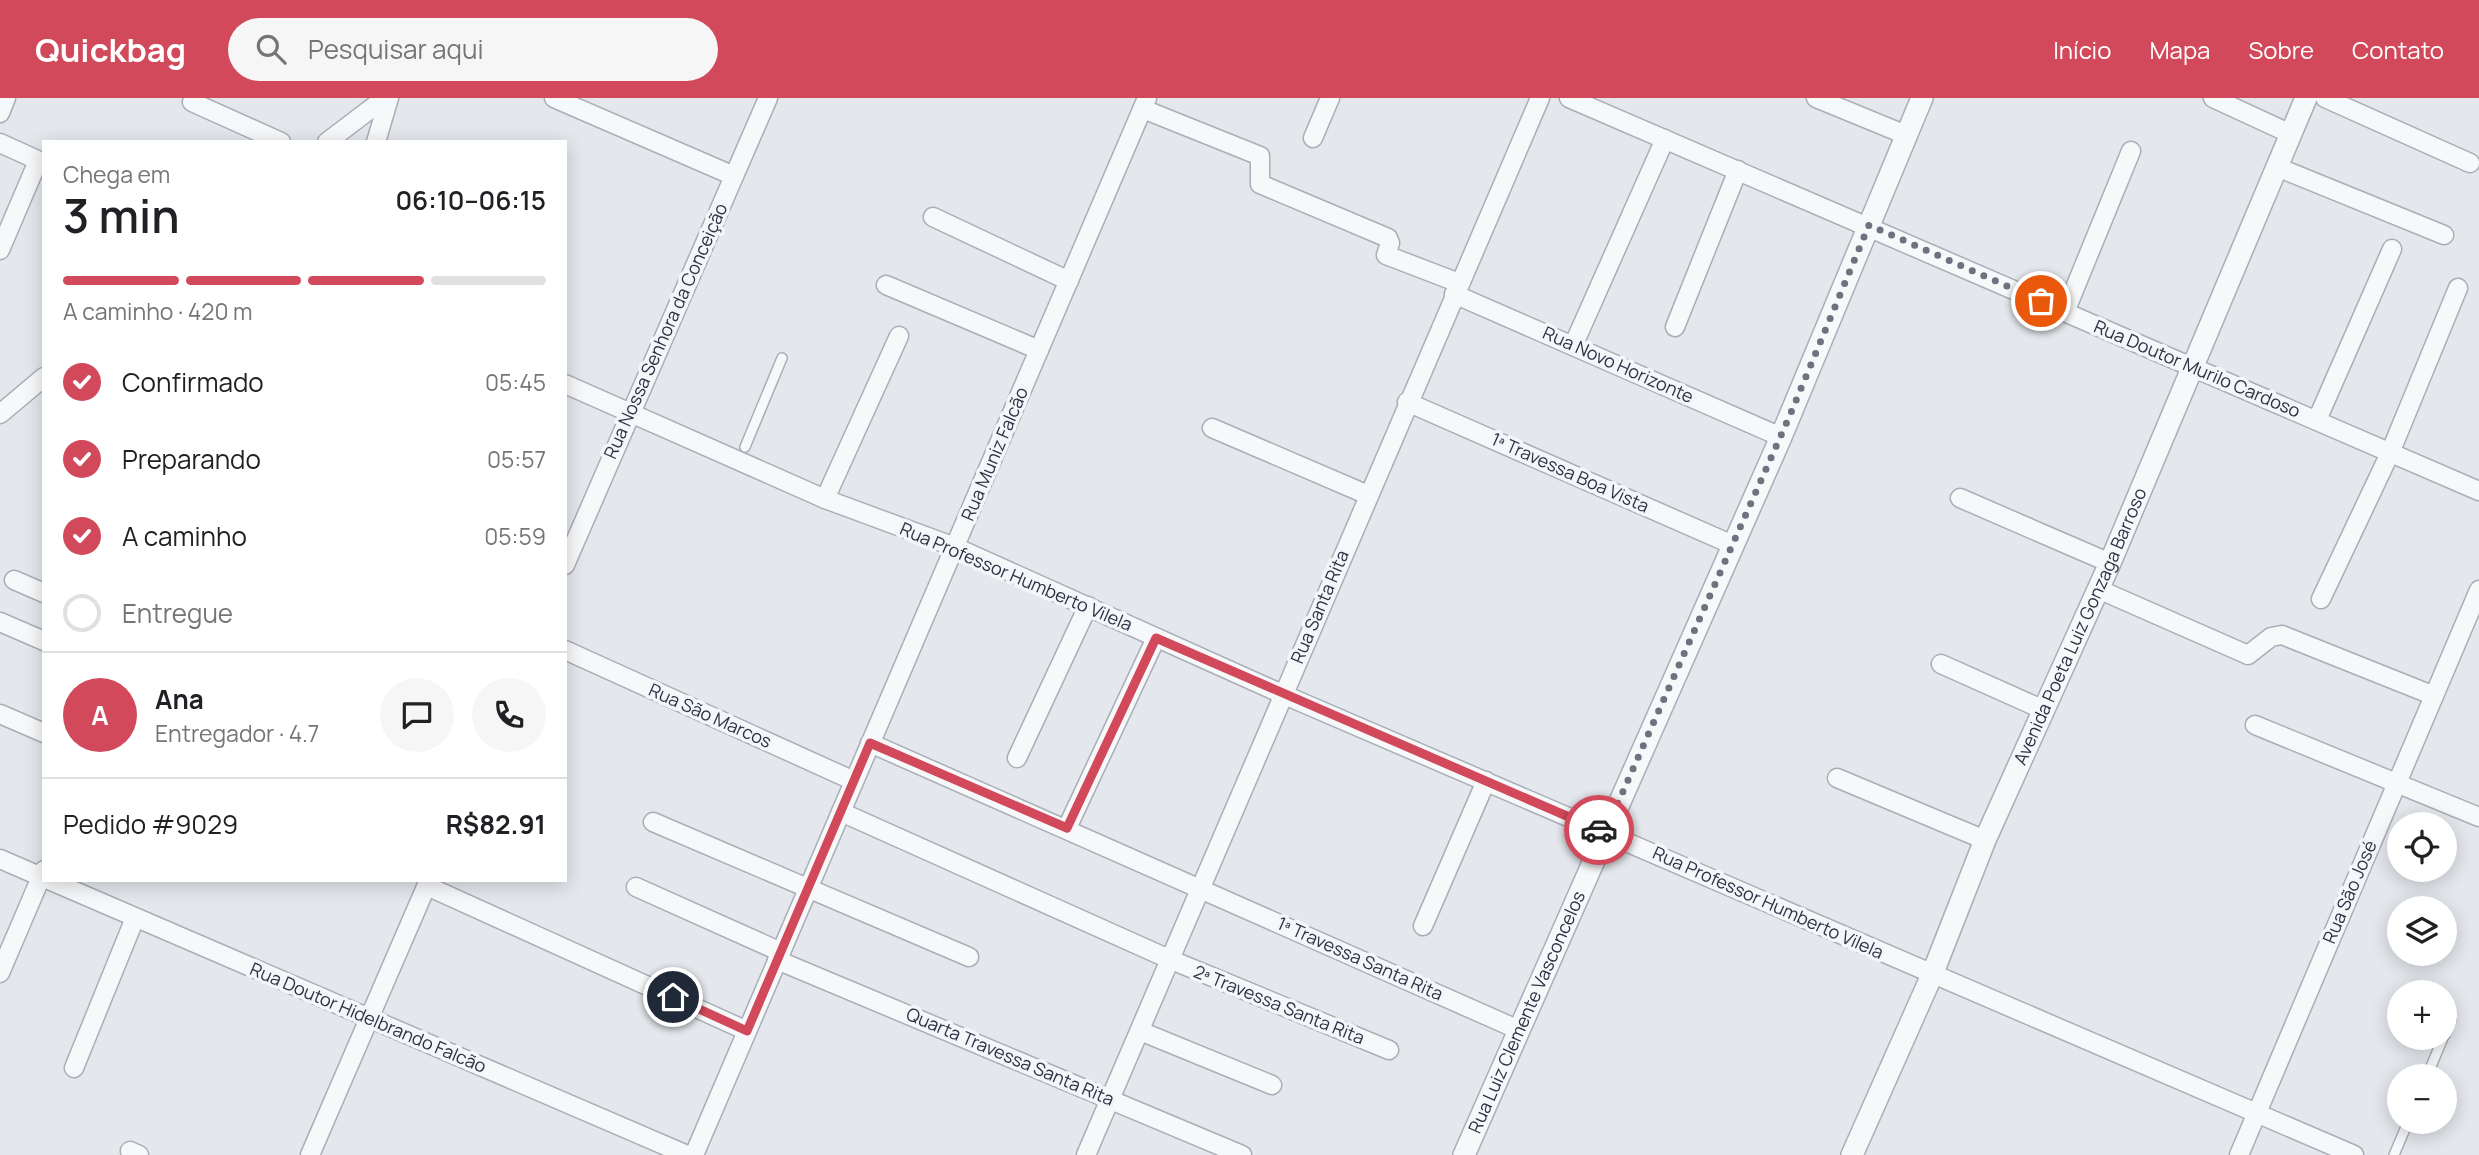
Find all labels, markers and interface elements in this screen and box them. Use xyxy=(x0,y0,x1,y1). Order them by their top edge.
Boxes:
search box xyxy=(228,18,718,81)
text: Quickbag xyxy=(35,27,186,72)
icon: search xyxy=(252,30,290,68)
text: Pesquisar aqui xyxy=(308,31,483,67)
text: Início xyxy=(2053,33,2111,66)
text: Mapa xyxy=(2149,33,2210,66)
text: Sobre xyxy=(2248,33,2314,66)
text: Contato xyxy=(2352,33,2444,66)
text: Chega em xyxy=(63,158,170,190)
text: 06:10–06:15 xyxy=(395,182,546,218)
text: 3 min xyxy=(63,184,180,247)
street label: Rua Nossa Senhora da Conceição xyxy=(598,199,732,462)
pin xyxy=(2011,271,2071,331)
icon: bag xyxy=(2022,282,2060,320)
text: A caminho · 420 m xyxy=(63,295,253,327)
street label: Rua Doutor Murilo Cardoso xyxy=(2090,314,2304,423)
street label: Rua Novo Horizonte xyxy=(1539,320,1697,408)
icon: check xyxy=(63,363,101,401)
text: Confirmado xyxy=(122,364,264,400)
text: 05:45 xyxy=(485,366,546,398)
street label: Rua Muniz Falcão xyxy=(955,383,1033,524)
street label: 1ª Travessa Boa Vista xyxy=(1488,426,1653,518)
icon: check xyxy=(63,440,101,478)
text: Preparando xyxy=(122,441,261,477)
text: 05:57 xyxy=(487,443,546,475)
street label: Avenida Poeta Luiz Gonzaga Barroso xyxy=(2008,484,2151,768)
street label: Rua Professor Humberto Vilela xyxy=(896,516,1136,636)
icon: check xyxy=(63,517,101,555)
text: A caminho xyxy=(122,518,247,554)
text: 05:59 xyxy=(484,520,546,552)
street label: Rua Santa Rita xyxy=(1284,546,1354,667)
text: Entregue xyxy=(122,595,233,631)
street label: Rua São Marcos xyxy=(645,677,776,753)
button: chat xyxy=(380,678,454,752)
button: phone xyxy=(472,678,546,752)
text: Ana xyxy=(155,681,204,717)
text: A xyxy=(91,697,109,733)
text: Entregador · 4.7 xyxy=(155,717,319,749)
courier xyxy=(1564,795,1634,865)
text: Pedido #9029 xyxy=(63,806,238,842)
text: R$82.91 xyxy=(446,806,546,842)
icon: car xyxy=(1580,811,1618,849)
map controls xyxy=(2387,812,2457,1134)
button: locate xyxy=(2387,812,2457,882)
street label: Rua São José xyxy=(2317,836,2382,947)
street label: Rua Professor Humberto Vilela xyxy=(1649,840,1888,964)
street label: Rua Luiz Clemente Vasconcelos xyxy=(1462,887,1590,1137)
button: layers xyxy=(2387,896,2457,966)
street label: 1ª Travessa Santa Rita xyxy=(1274,911,1447,1005)
street label: Rua Doutor Hidelbrando Falcão xyxy=(247,956,490,1078)
street label: 2ª Travessa Santa Rita xyxy=(1190,959,1368,1049)
pin xyxy=(643,967,703,1027)
icon: home xyxy=(654,978,692,1016)
button: + xyxy=(2387,980,2457,1050)
street label: Quarta Travessa Santa Rita xyxy=(903,1001,1118,1111)
button: − xyxy=(2387,1064,2457,1134)

